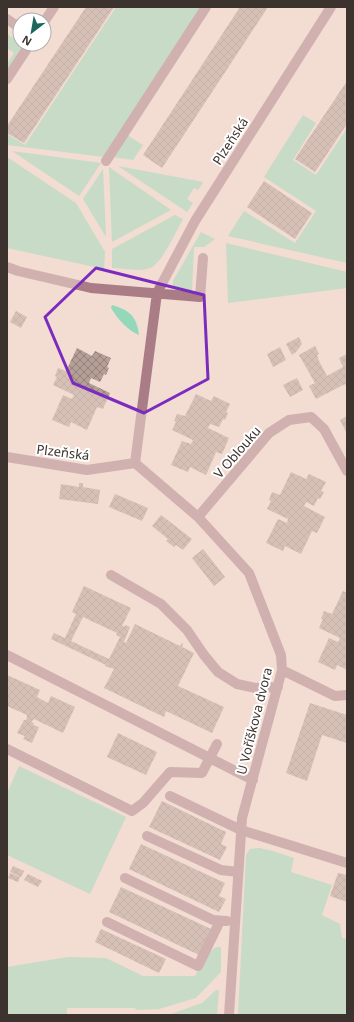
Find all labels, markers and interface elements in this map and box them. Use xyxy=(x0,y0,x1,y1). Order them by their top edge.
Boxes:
north arrow xyxy=(12,12,52,52)
text: N xyxy=(19,32,34,50)
street label: Plzeňská xyxy=(208,114,252,168)
street label: V Oblouku xyxy=(209,422,265,482)
street label: Plzeňská xyxy=(36,440,90,464)
street label: U Voříškova dvora xyxy=(232,665,276,777)

